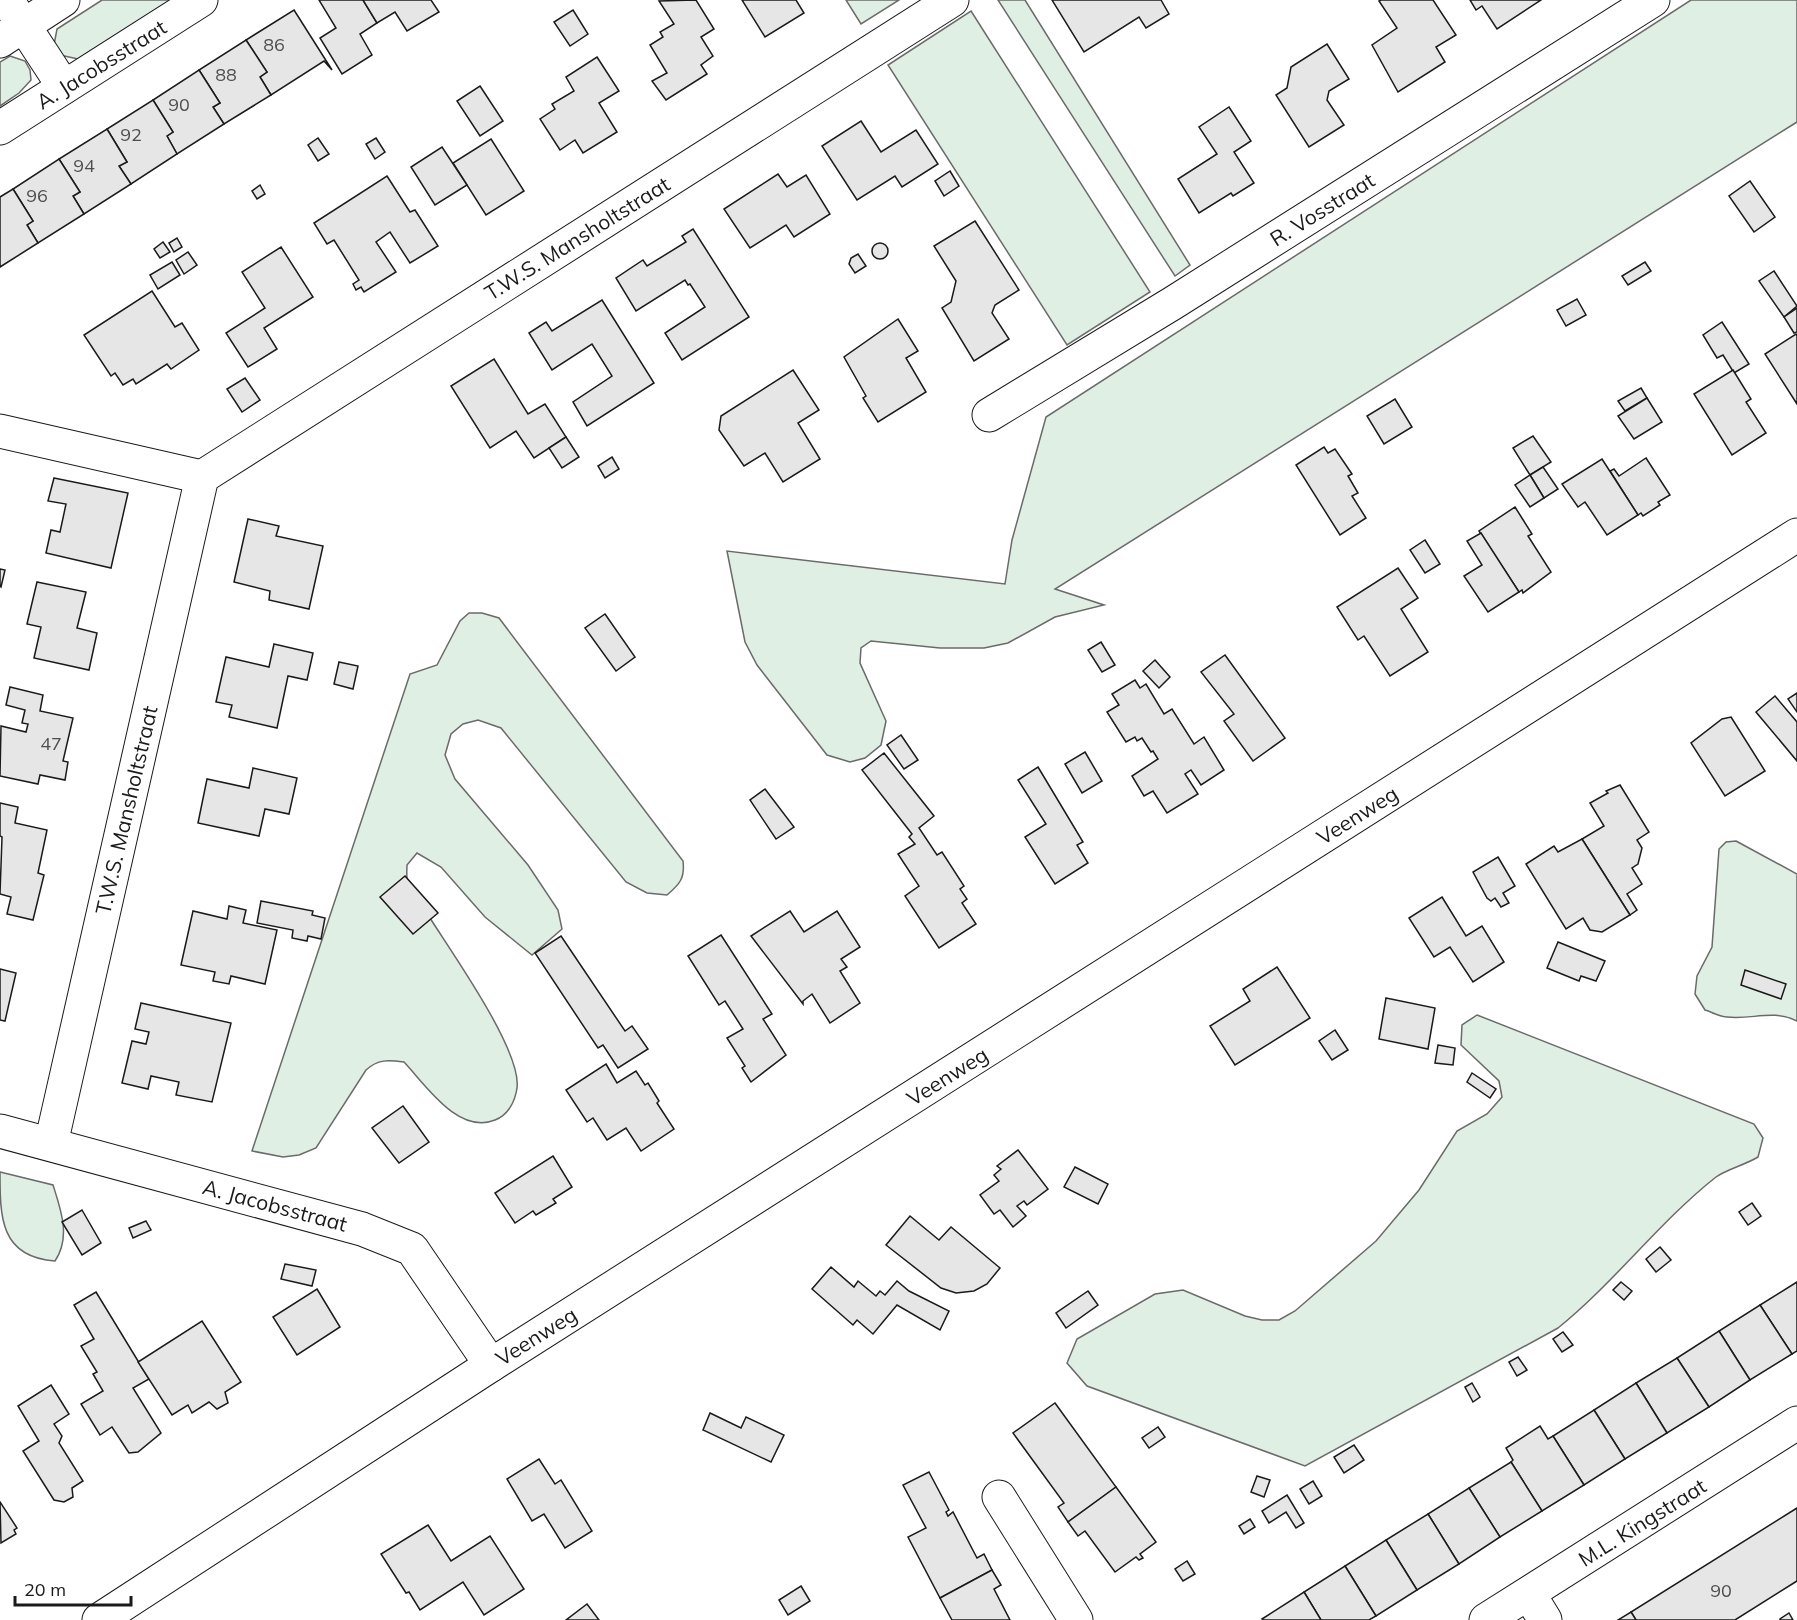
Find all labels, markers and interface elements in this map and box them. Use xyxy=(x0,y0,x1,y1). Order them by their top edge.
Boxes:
street label: A. Jacobsstraat xyxy=(31,14,171,114)
house number: 86 xyxy=(263,33,285,56)
house number: 88 xyxy=(215,63,237,86)
house number: 90 xyxy=(168,93,190,116)
house number: 92 xyxy=(120,123,142,146)
house number: 94 xyxy=(73,154,95,177)
street label: R. Vosstraat xyxy=(1265,167,1379,251)
street label: T.W.S. Mansholtstraat xyxy=(480,170,674,306)
house number: 96 xyxy=(26,184,48,207)
street label: T.W.S. Mansholtstraat xyxy=(89,703,163,917)
house number: 47 xyxy=(40,732,62,755)
street label: Veenweg xyxy=(1312,780,1402,850)
street label: Veenweg xyxy=(902,1041,992,1111)
street label: A. Jacobsstraat xyxy=(200,1173,350,1237)
street label: Veenweg xyxy=(491,1301,581,1371)
street label: M.L. Kingstraat xyxy=(1573,1472,1711,1572)
scale bar xyxy=(15,1569,130,1607)
text: 20 m xyxy=(24,1578,66,1601)
house number: 90 xyxy=(1710,1579,1732,1602)

